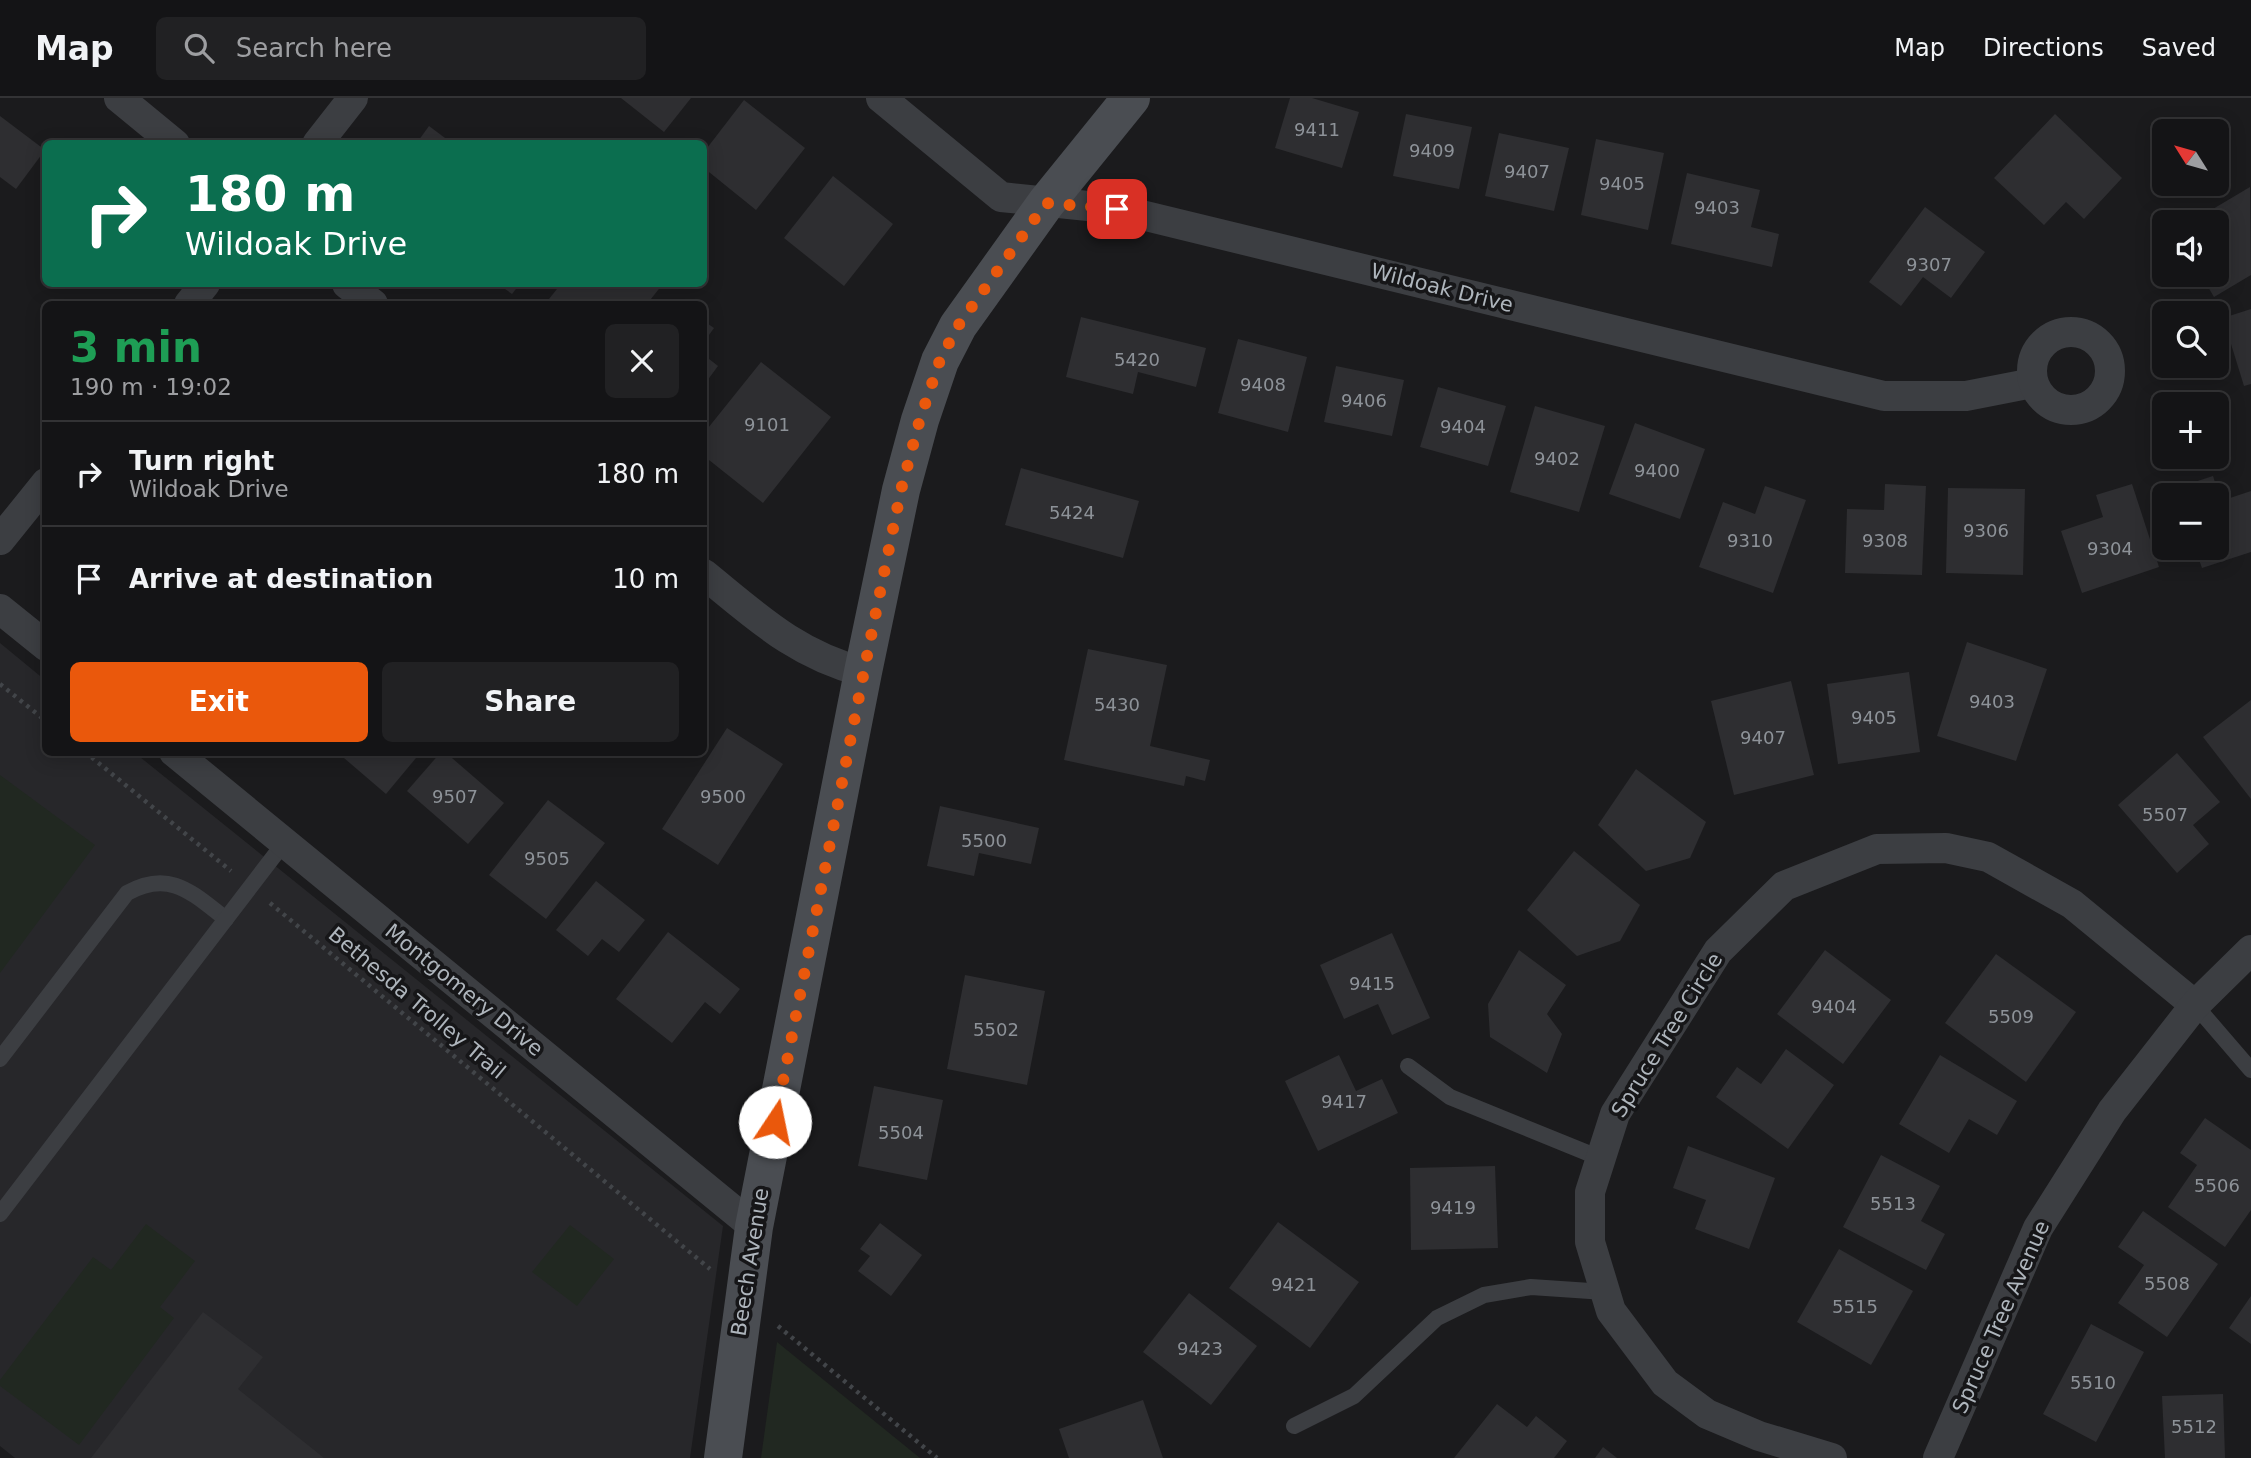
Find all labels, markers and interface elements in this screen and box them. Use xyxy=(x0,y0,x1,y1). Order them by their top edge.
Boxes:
search box xyxy=(156,17,646,80)
text: Map xyxy=(35,29,114,68)
icon: search xyxy=(180,29,218,67)
text: Search here xyxy=(236,33,392,63)
text: Map xyxy=(1894,34,1945,62)
text: Directions xyxy=(1983,34,2104,62)
text: Saved xyxy=(2142,34,2216,62)
house number: 9411 xyxy=(1294,119,1340,140)
north arrow xyxy=(2152,119,2230,196)
map controls xyxy=(2152,119,2229,560)
house number: 9409 xyxy=(1409,140,1455,161)
house number: 9407 xyxy=(1504,161,1550,182)
text: 180 m xyxy=(185,166,355,223)
icon: right xyxy=(70,168,161,259)
house number: 9405 xyxy=(1599,173,1645,194)
pin xyxy=(1087,179,1147,239)
icon: arrive xyxy=(1098,190,1136,228)
house number: 9403 xyxy=(1694,197,1740,218)
button: sound xyxy=(2152,210,2229,287)
text: Wildoak Drive xyxy=(185,225,407,263)
house number: 9307 xyxy=(1906,254,1952,275)
street label: Wildoak Drive xyxy=(1368,259,1516,317)
button: search xyxy=(2152,301,2229,378)
text: 3 min xyxy=(70,323,202,372)
button: close xyxy=(605,324,679,398)
house number: 5420 xyxy=(1114,349,1160,370)
text: 190 m · 19:02 xyxy=(70,374,232,400)
house number: 9408 xyxy=(1240,374,1286,395)
house number: 9406 xyxy=(1341,390,1387,411)
button: + xyxy=(2152,392,2229,469)
house number: 9101 xyxy=(744,414,790,435)
house number: 9404 xyxy=(1440,416,1486,437)
text: Turn right xyxy=(129,446,274,476)
house number: 9402 xyxy=(1534,448,1580,469)
icon: right xyxy=(70,455,108,493)
text: 180 m xyxy=(596,459,679,489)
house number: 9400 xyxy=(1634,460,1680,481)
text: Wildoak Drive xyxy=(129,476,289,502)
button: − xyxy=(2152,483,2229,560)
house number: 5424 xyxy=(1049,502,1095,523)
house number: 9306 xyxy=(1963,520,2009,541)
house number: 9310 xyxy=(1727,530,1773,551)
house number: 9308 xyxy=(1862,530,1908,551)
house number: 9304 xyxy=(2087,538,2133,559)
icon: arrive xyxy=(70,560,108,598)
text: Arrive at destination xyxy=(129,564,433,594)
text: 10 m xyxy=(612,564,679,594)
button: Exit xyxy=(70,662,368,742)
button: Share xyxy=(382,662,679,742)
house number: 9403 xyxy=(1969,691,2015,712)
house number: 5430 xyxy=(1094,694,1140,715)
house number: 9405 xyxy=(1851,707,1897,728)
house number: 9407 xyxy=(1740,727,1786,748)
house number: 9507 xyxy=(432,786,478,807)
house number: 9500 xyxy=(700,786,746,807)
house number: 5507 xyxy=(2142,804,2188,825)
house number: 5500 xyxy=(961,830,1007,851)
house number: 9505 xyxy=(524,848,570,869)
street label: Montgomery Drive xyxy=(380,919,548,1061)
street label: Bethesda Trolley Trail xyxy=(324,922,510,1084)
street label: Spruce Tree Circle xyxy=(1607,948,1727,1122)
house number: 9415 xyxy=(1349,973,1395,994)
house number: 9404 xyxy=(1811,996,1857,1017)
house number: 5509 xyxy=(1988,1006,2034,1027)
house number: 5502 xyxy=(973,1019,1019,1040)
position arrow xyxy=(738,1085,812,1159)
house number: 9417 xyxy=(1321,1091,1367,1112)
house number: 5504 xyxy=(878,1122,924,1143)
house number: 5506 xyxy=(2194,1175,2240,1196)
street label: Beech Avenue xyxy=(726,1186,774,1338)
house number: 5513 xyxy=(1870,1193,1916,1214)
house number: 9419 xyxy=(1430,1197,1476,1218)
street label: Spruce Tree Avenue xyxy=(1948,1217,2054,1417)
house number: 5508 xyxy=(2144,1273,2190,1294)
house number: 9421 xyxy=(1271,1274,1317,1295)
house number: 5515 xyxy=(1832,1296,1878,1317)
house number: 9423 xyxy=(1177,1338,1223,1359)
house number: 5510 xyxy=(2070,1372,2116,1393)
house number: 5512 xyxy=(2171,1416,2217,1437)

